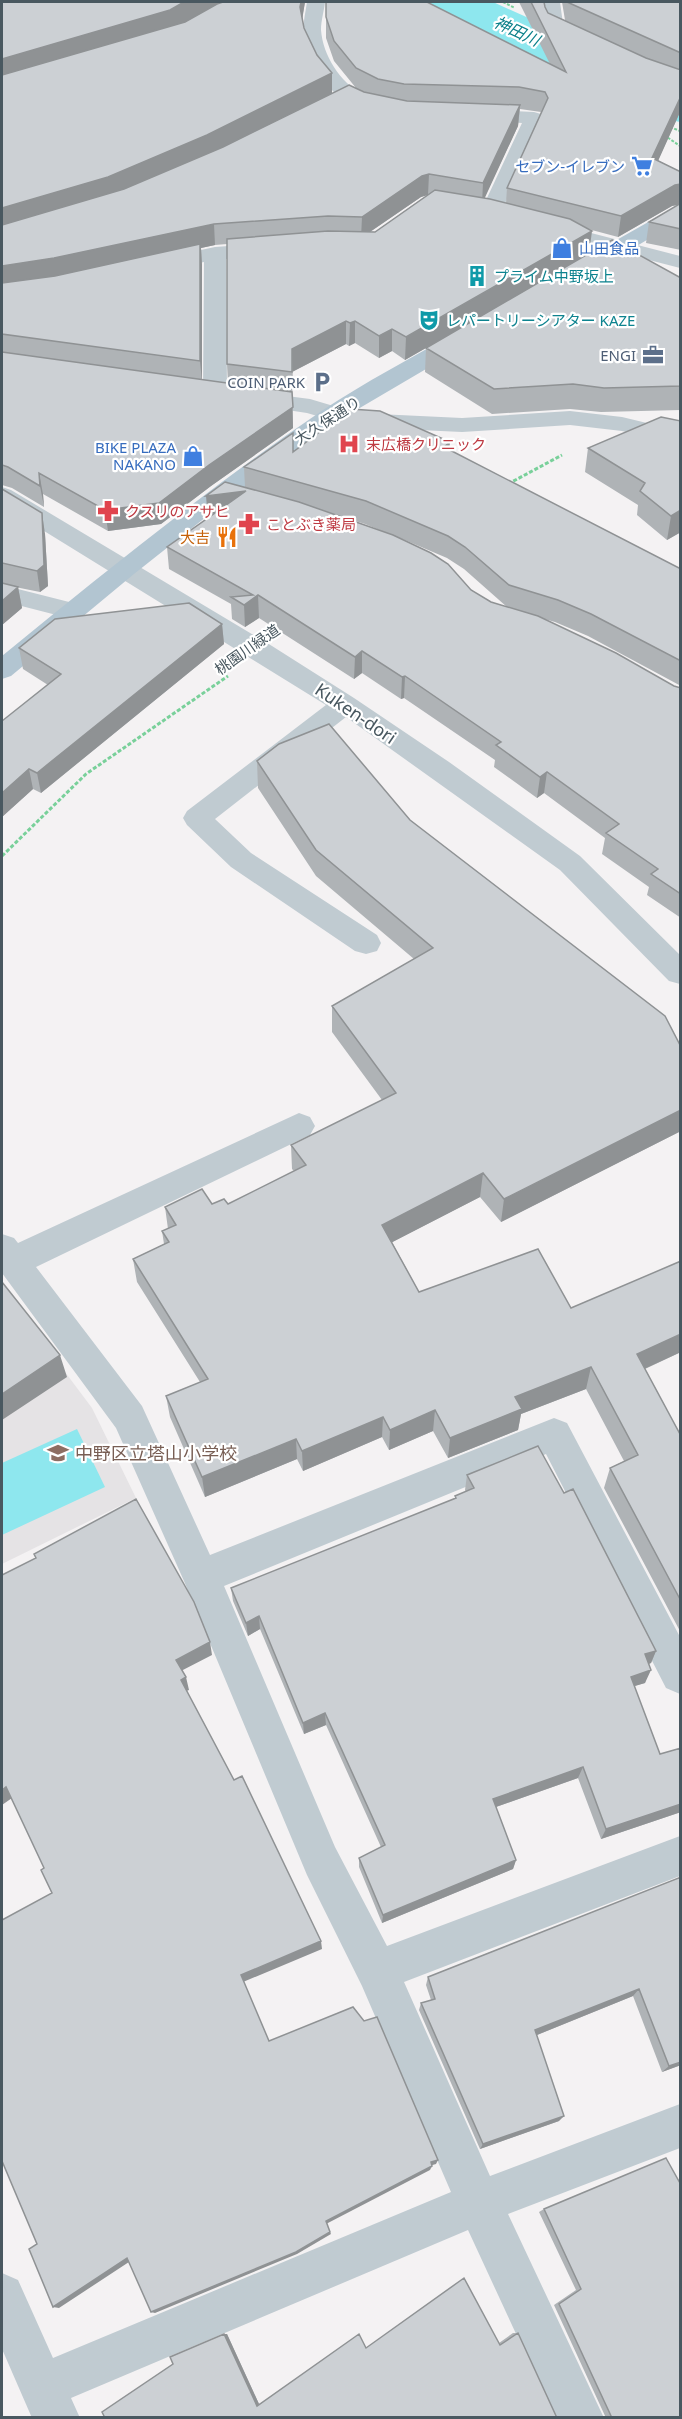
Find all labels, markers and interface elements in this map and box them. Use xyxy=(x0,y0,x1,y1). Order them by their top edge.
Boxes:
water label: 神田川 xyxy=(491,11,545,52)
supermarket icon: セブン-イレブン xyxy=(630,154,654,178)
place label: セブン-イレブン xyxy=(515,156,625,176)
shop icon: 山田食品 xyxy=(550,236,574,260)
place label: 山田食品 xyxy=(579,238,639,258)
building icon: プライム中野坂上 xyxy=(465,264,489,288)
place label: プライム中野坂上 xyxy=(494,266,614,286)
theatre icon: レパートリーシアター KAZE xyxy=(417,308,441,332)
place label: レパートリーシアター KAZE xyxy=(446,310,635,330)
office icon: ENGI xyxy=(641,343,665,367)
place label: ENGI xyxy=(600,345,636,365)
parking icon: COIN PARK xyxy=(310,370,334,394)
place label: COIN PARK xyxy=(227,372,306,392)
street label: 大久保通り xyxy=(290,391,364,449)
hospital icon: 末広橋クリニック xyxy=(337,432,361,456)
place label: 末広橋クリニック xyxy=(366,434,486,454)
place label: BIKE PLAZA NAKANO xyxy=(95,437,176,474)
shop icon: BIKE PLAZA NAKANO xyxy=(181,444,205,468)
pharmacy icon: クスリのアサヒ xyxy=(96,499,120,523)
place label: クスリのアサヒ xyxy=(125,501,230,521)
pharmacy icon: ことぶき薬局 xyxy=(237,512,261,536)
place label: ことぶき薬局 xyxy=(266,514,356,534)
restaurant icon: 大吉 xyxy=(215,525,239,549)
place label: 大吉 xyxy=(180,527,210,547)
street label: 桃園川緑道 xyxy=(211,619,283,679)
street label: Kuken-dori xyxy=(311,677,401,749)
school or university icon: 中野区立塔山小学校 xyxy=(46,1441,70,1465)
place label: 中野区立塔山小学校 xyxy=(75,1441,237,1465)

